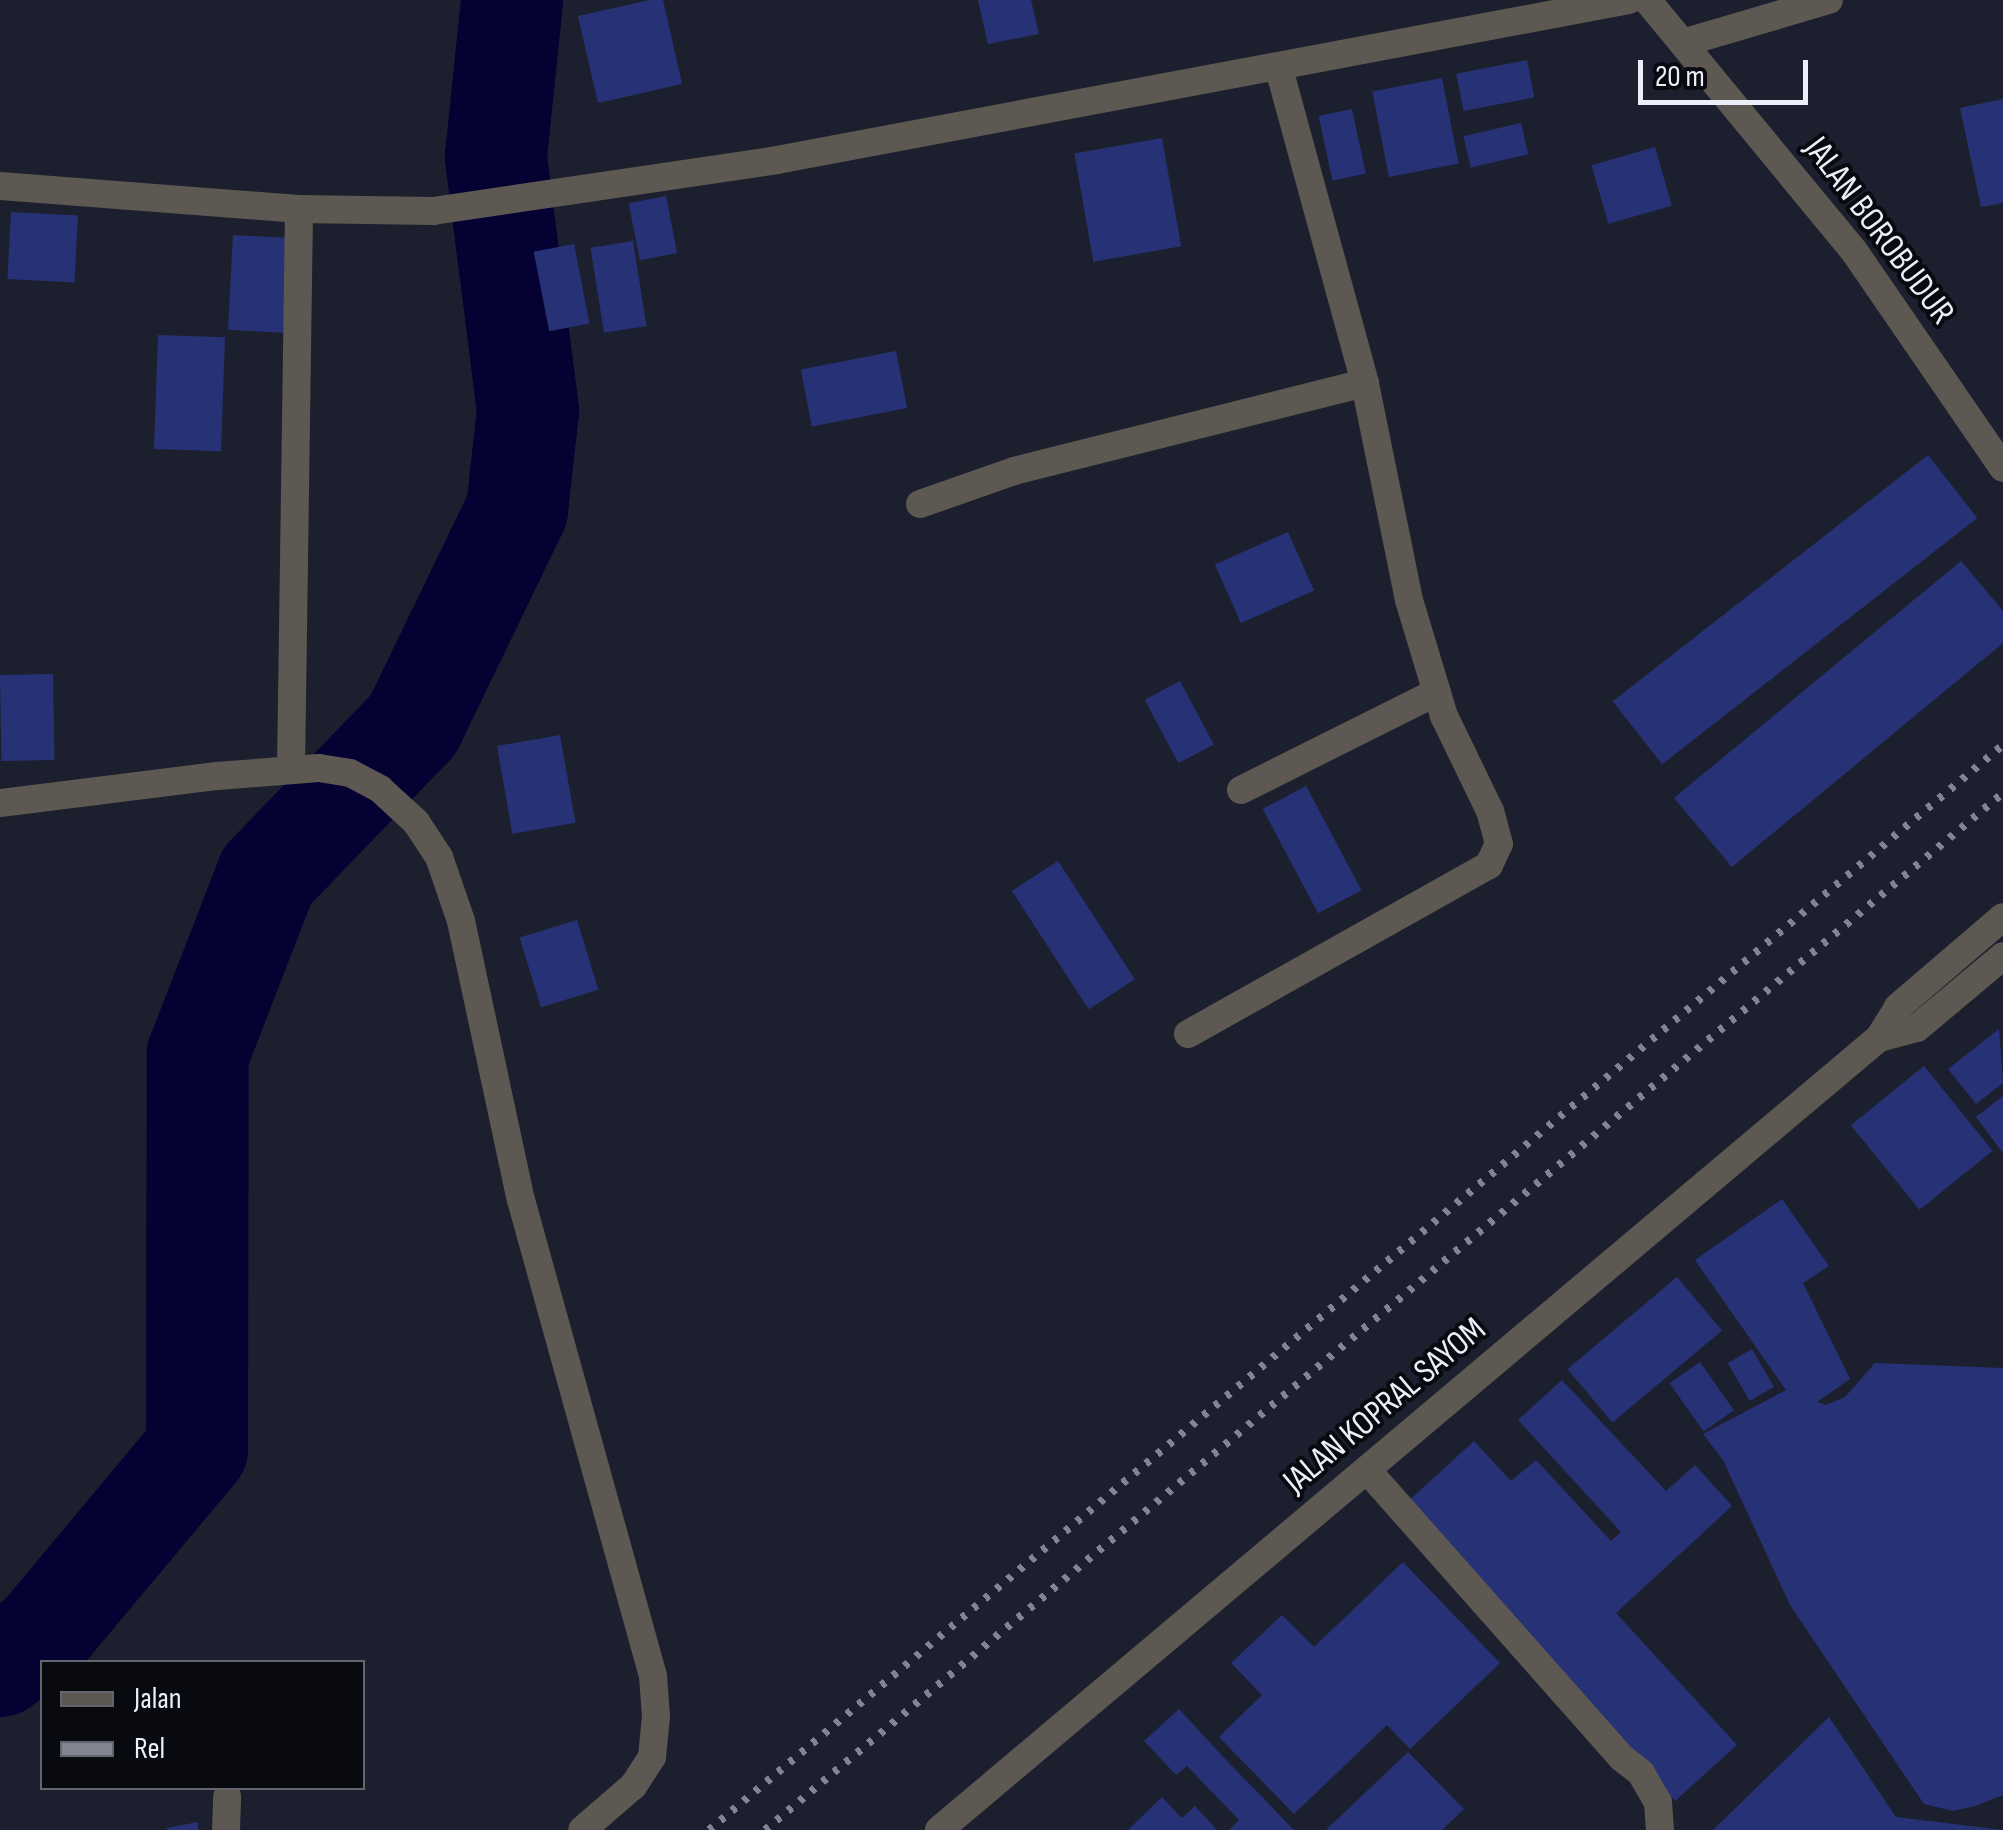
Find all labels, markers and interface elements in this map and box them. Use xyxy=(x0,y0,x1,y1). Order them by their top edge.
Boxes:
scale bar xyxy=(1643,40,1813,102)
text: 20 m xyxy=(1655,59,1705,95)
street label: JALAN BOROBUDUR xyxy=(1795,129,1963,333)
street label: JALAN KOPRAL SAYOM xyxy=(1275,1309,1495,1503)
legend xyxy=(40,1660,365,1790)
text: Jalan xyxy=(134,1681,182,1717)
text: Rel xyxy=(134,1731,165,1767)

